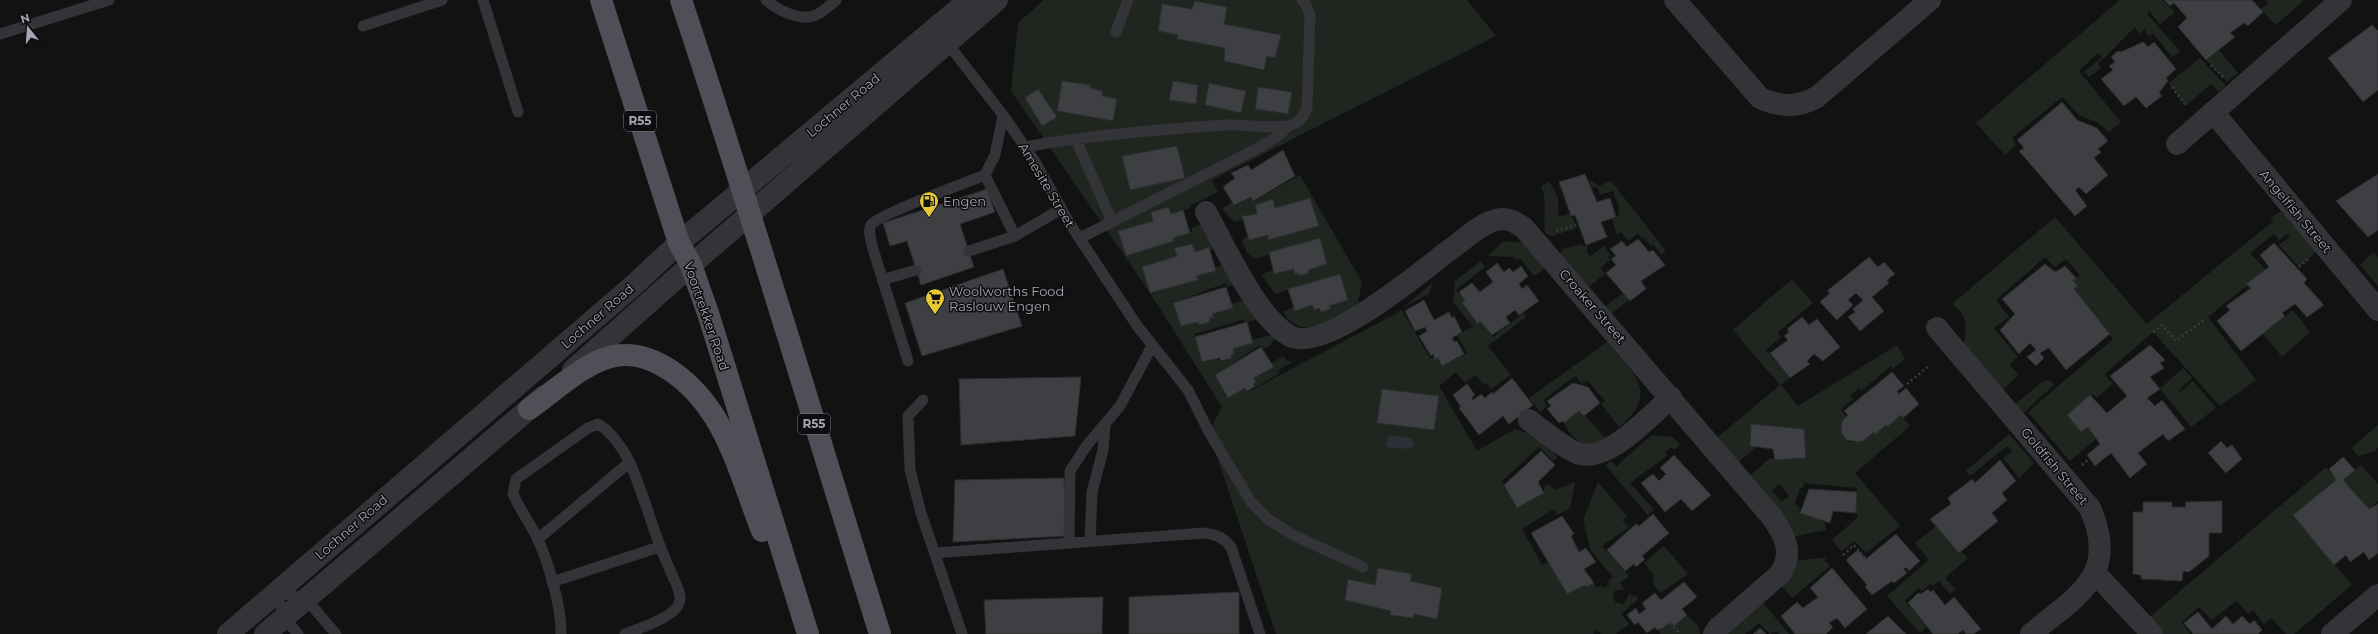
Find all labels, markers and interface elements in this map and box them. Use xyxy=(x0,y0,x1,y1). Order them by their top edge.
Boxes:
north arrow xyxy=(8,8,48,48)
text: N xyxy=(19,10,31,26)
street label: Lochner Road xyxy=(803,70,883,140)
road number: R55 xyxy=(624,111,656,131)
street label: Amesite Street xyxy=(1015,140,1079,230)
street label: Angelfish Street xyxy=(2256,166,2336,256)
fuel station icon: Engen xyxy=(918,190,940,218)
place label: Engen xyxy=(943,193,986,209)
street label: Voortrekker Road xyxy=(681,260,733,372)
street label: Croaker Street xyxy=(1556,266,1630,346)
street label: Lochner Road xyxy=(557,280,637,352)
place label: Woolworths Food Raslouw Engen xyxy=(949,283,1064,314)
supermarket icon: Woolworths Food Raslouw Engen xyxy=(924,287,946,315)
road number: R55 xyxy=(798,414,830,434)
street label: Goldfish Street xyxy=(2018,424,2092,508)
street label: Lochner Road xyxy=(311,491,391,563)

